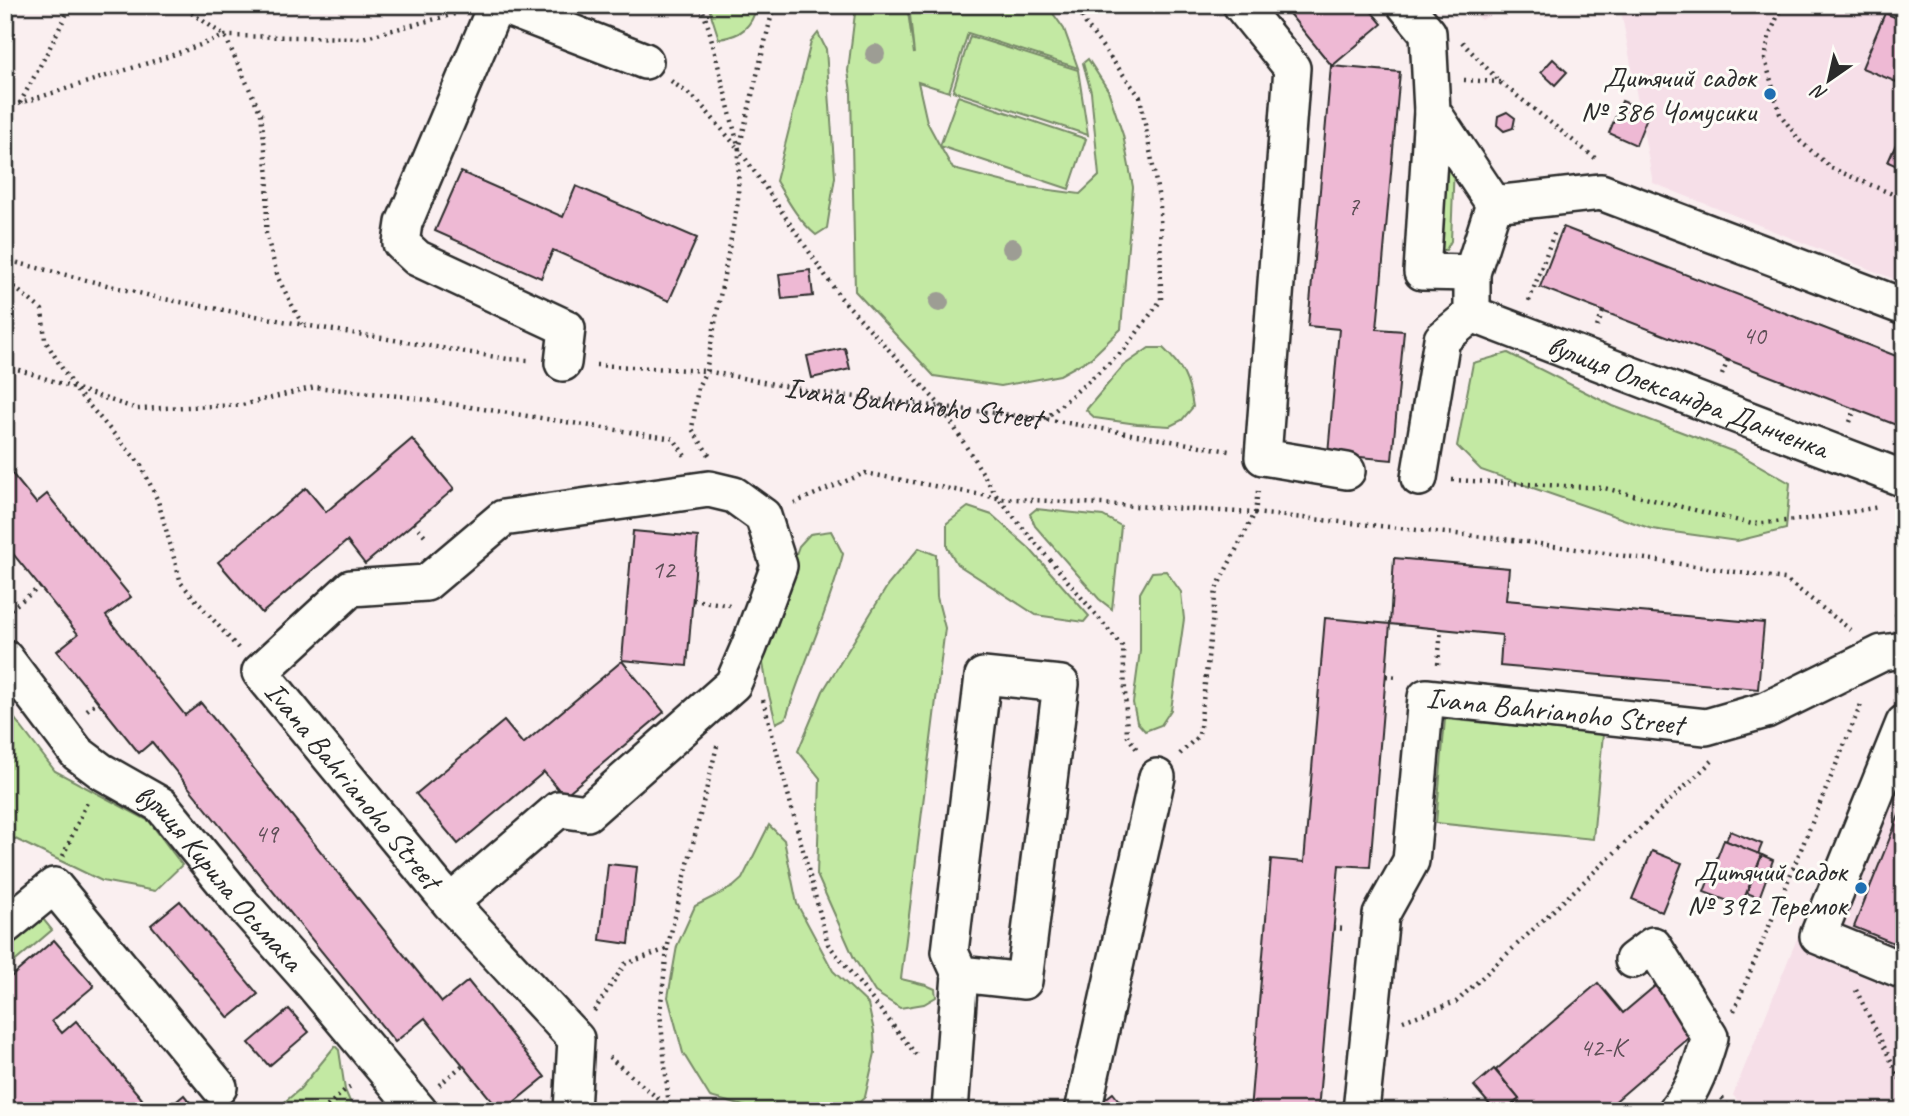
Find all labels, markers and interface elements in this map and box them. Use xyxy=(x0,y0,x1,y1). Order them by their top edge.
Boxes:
north arrow xyxy=(1794,46,1864,116)
place label: Дитячий садок № 386 Чомусики xyxy=(1581,58,1758,130)
text: N xyxy=(1806,78,1832,107)
marker: Дитячий садок № 386 Чомусики xyxy=(1762,86,1778,102)
house number: 7 xyxy=(1347,190,1360,223)
house number: 40 xyxy=(1742,319,1768,352)
street label: вулиця Олександра Данченка xyxy=(1542,326,1836,468)
street label: Ivana Bahrianoho Street xyxy=(782,368,1048,438)
house number: 12 xyxy=(651,553,677,586)
street label: Ivana Bahrianoho Street xyxy=(256,673,452,900)
street label: Ivana Bahrianoho Street xyxy=(1424,678,1689,744)
street label: вулиця Кирила Осьмака xyxy=(128,775,313,980)
house number: 49 xyxy=(254,817,280,850)
place label: Дитячий садок № 392 Теремок xyxy=(1687,852,1849,924)
marker: Дитячий садок № 392 Теремок xyxy=(1853,880,1869,896)
house number: 42-К xyxy=(1580,1031,1629,1064)

